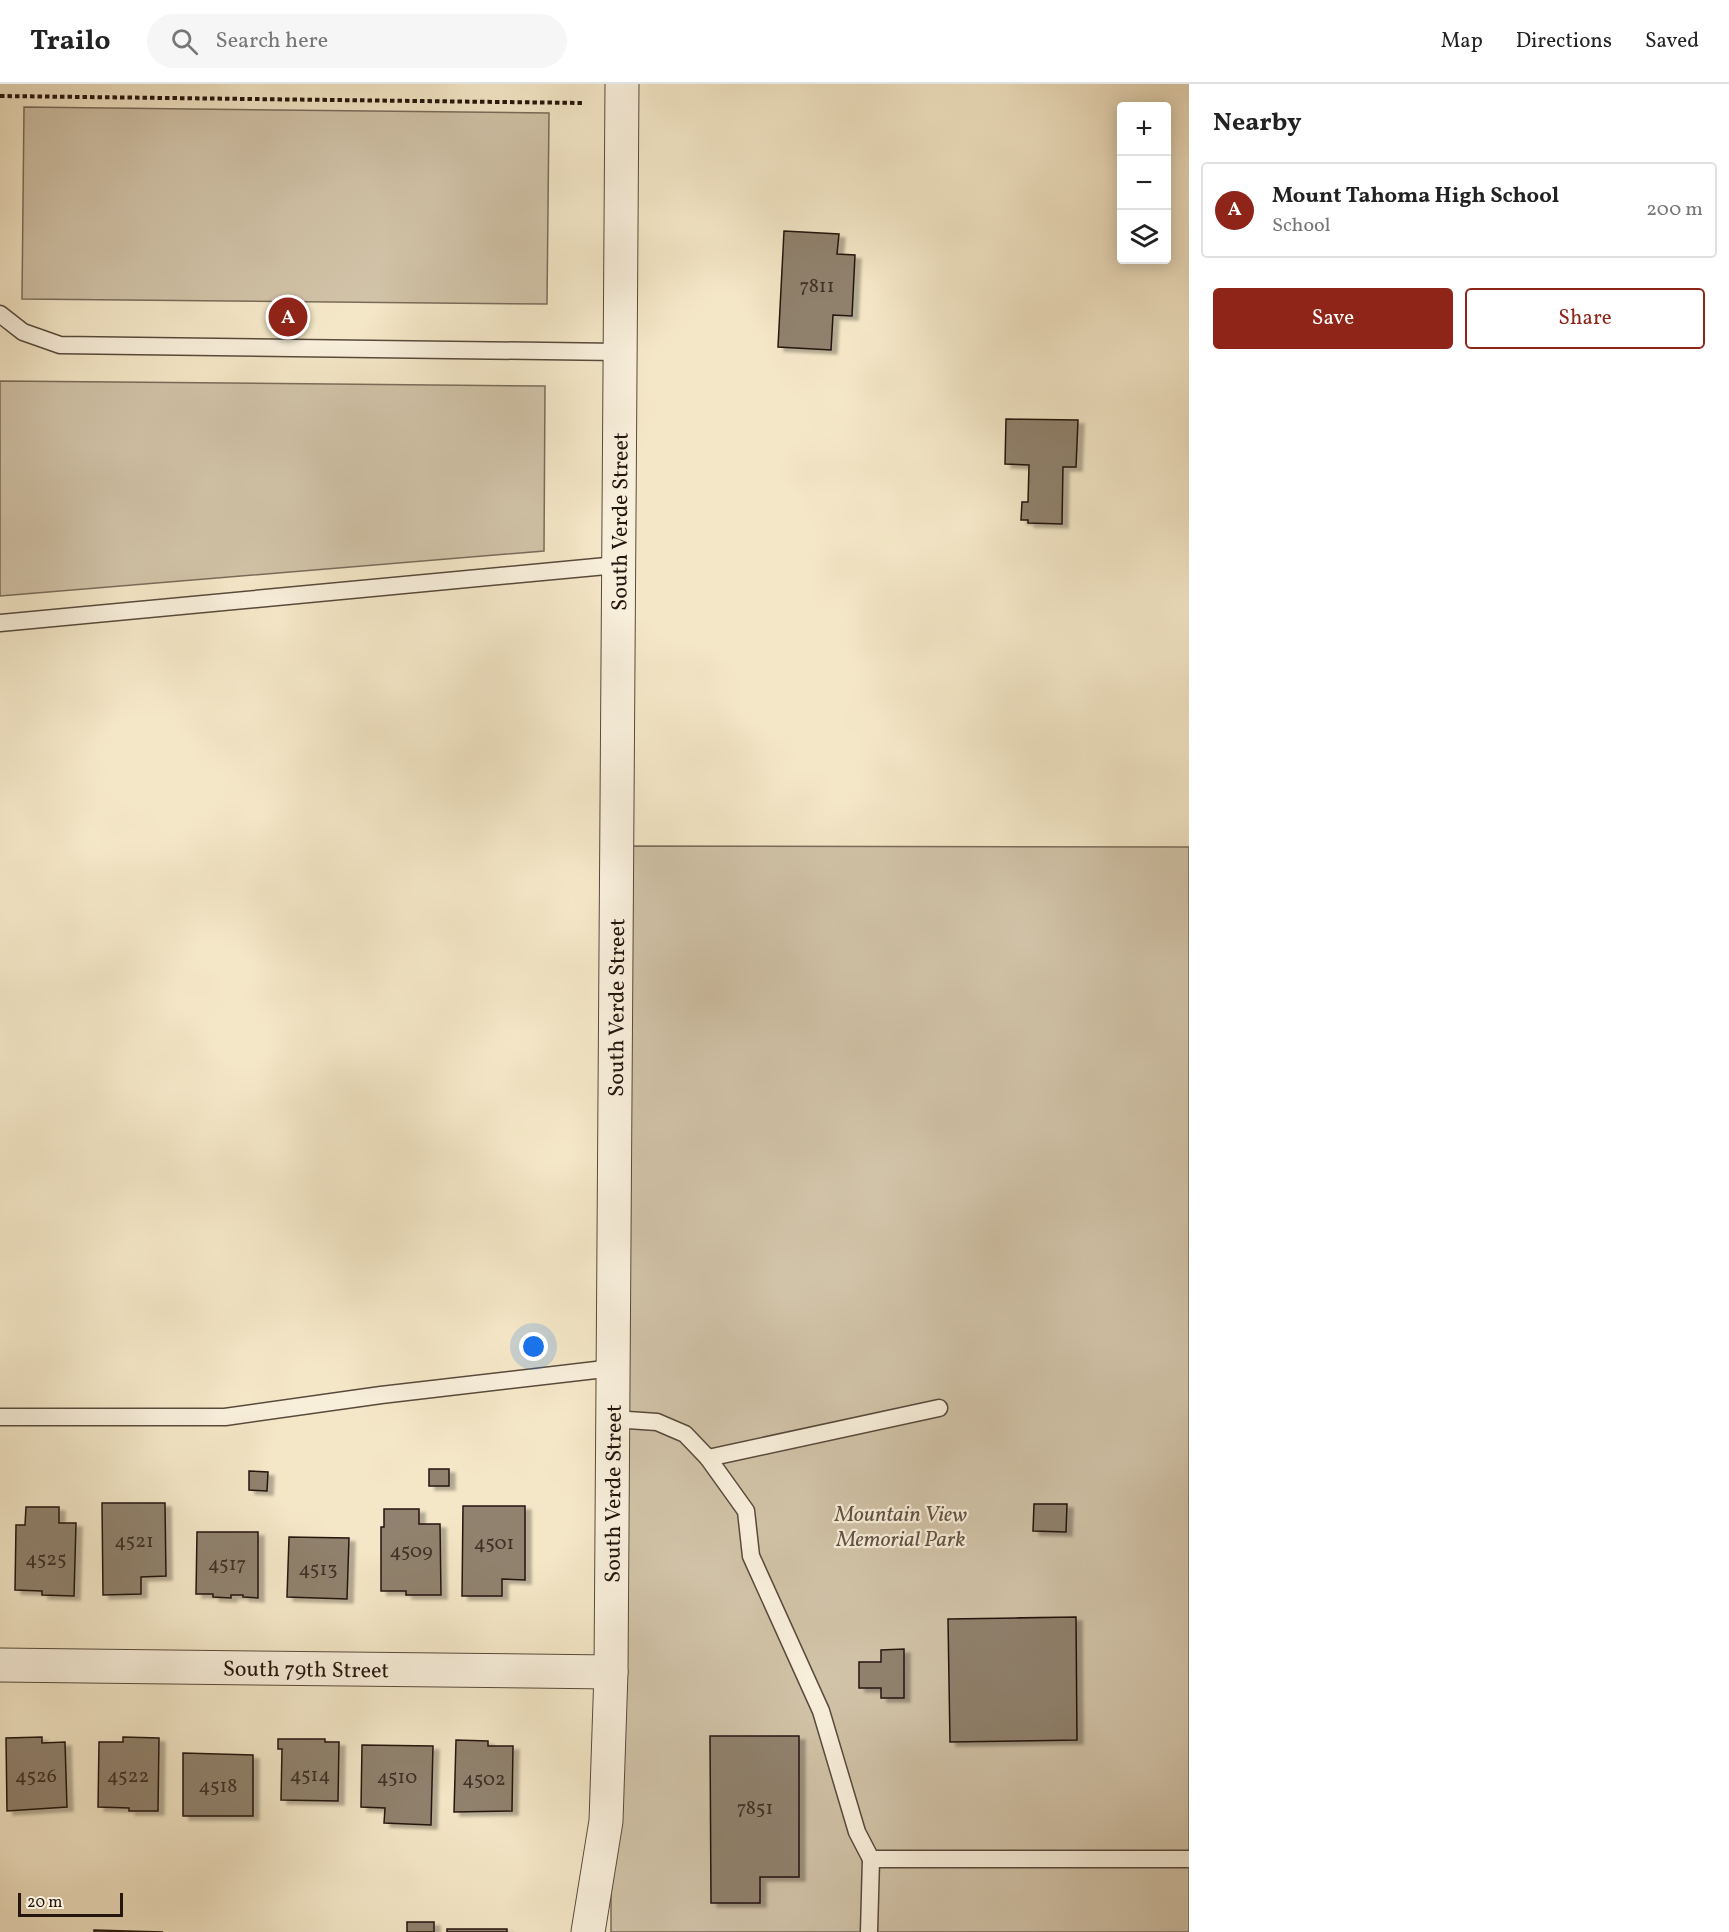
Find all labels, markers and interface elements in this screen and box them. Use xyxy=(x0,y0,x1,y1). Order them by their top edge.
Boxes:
search box xyxy=(147,14,567,68)
text: Trailo xyxy=(30,22,111,61)
icon: search xyxy=(168,25,201,58)
text: Search here xyxy=(216,26,328,57)
text: Map xyxy=(1441,27,1483,56)
text: Directions xyxy=(1516,27,1612,56)
text: Saved xyxy=(1645,27,1699,56)
map controls xyxy=(1117,102,1171,264)
button: + xyxy=(1117,102,1171,156)
text: Nearby xyxy=(1213,105,1302,141)
button: − xyxy=(1117,156,1171,210)
text: Mount Tahoma High School xyxy=(1272,181,1559,212)
text: A xyxy=(1227,196,1242,224)
text: 200 m xyxy=(1646,196,1703,224)
button: layers xyxy=(1117,210,1171,264)
text: School xyxy=(1272,212,1330,240)
house number: 7811 xyxy=(800,273,834,301)
button: Save xyxy=(1213,288,1453,349)
button: Share xyxy=(1465,288,1705,349)
pin: A xyxy=(268,294,308,340)
street label: South Verde Street xyxy=(605,432,638,611)
street label: South Verde Street xyxy=(602,918,634,1097)
your location xyxy=(519,1332,548,1361)
street label: South Verde Street xyxy=(599,1404,631,1583)
park label: Mountain View Memorial Park xyxy=(834,1500,967,1556)
house number: 4521 xyxy=(114,1528,154,1556)
house number: 4501 xyxy=(474,1530,514,1558)
house number: 4509 xyxy=(389,1538,433,1566)
house number: 4525 xyxy=(25,1546,67,1574)
house number: 4517 xyxy=(208,1551,246,1579)
house number: 4513 xyxy=(299,1556,337,1584)
street label: South 79th Street xyxy=(223,1655,390,1687)
house number: 4514 xyxy=(290,1762,330,1790)
house number: 4526 xyxy=(15,1763,57,1791)
house number: 4522 xyxy=(107,1763,149,1791)
house number: 4510 xyxy=(377,1764,417,1792)
house number: 4502 xyxy=(462,1766,506,1794)
house number: 4518 xyxy=(199,1773,237,1801)
house number: 7851 xyxy=(737,1795,773,1823)
scale bar xyxy=(18,1890,123,1918)
text: 20 m xyxy=(27,1892,62,1914)

